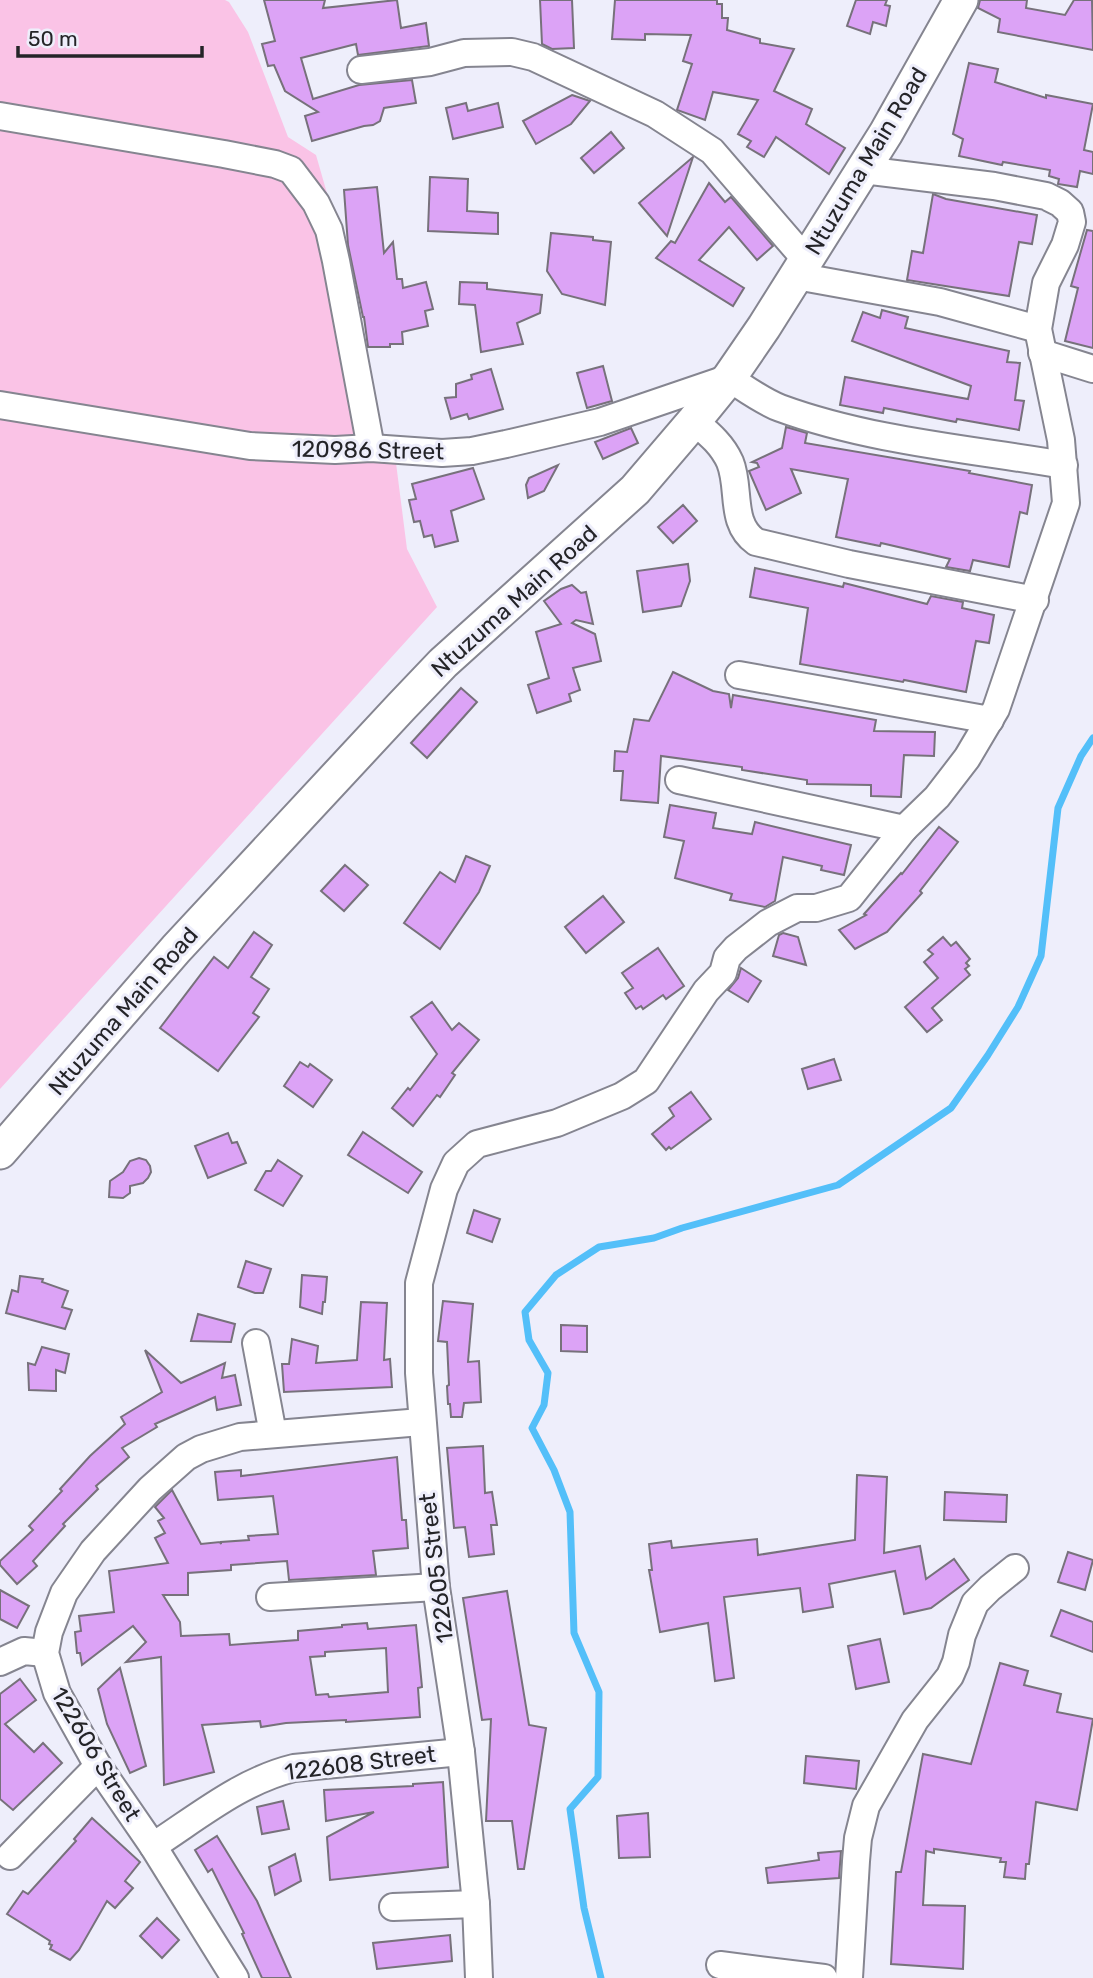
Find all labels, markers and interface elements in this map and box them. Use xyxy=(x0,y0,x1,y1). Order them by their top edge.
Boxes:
scale bar xyxy=(18,14,201,58)
text: 50 m xyxy=(28,26,78,51)
street label: Ntuzuma Main Road xyxy=(799,62,933,260)
street label: 120986 Street xyxy=(292,435,444,465)
street label: Ntuzuma Main Road xyxy=(425,519,603,683)
street label: Ntuzuma Main Road xyxy=(42,921,204,1101)
street label: 122605 Street xyxy=(413,1491,459,1645)
street label: 122606 Street xyxy=(45,1682,147,1826)
street label: 122608 Street xyxy=(283,1740,437,1786)

